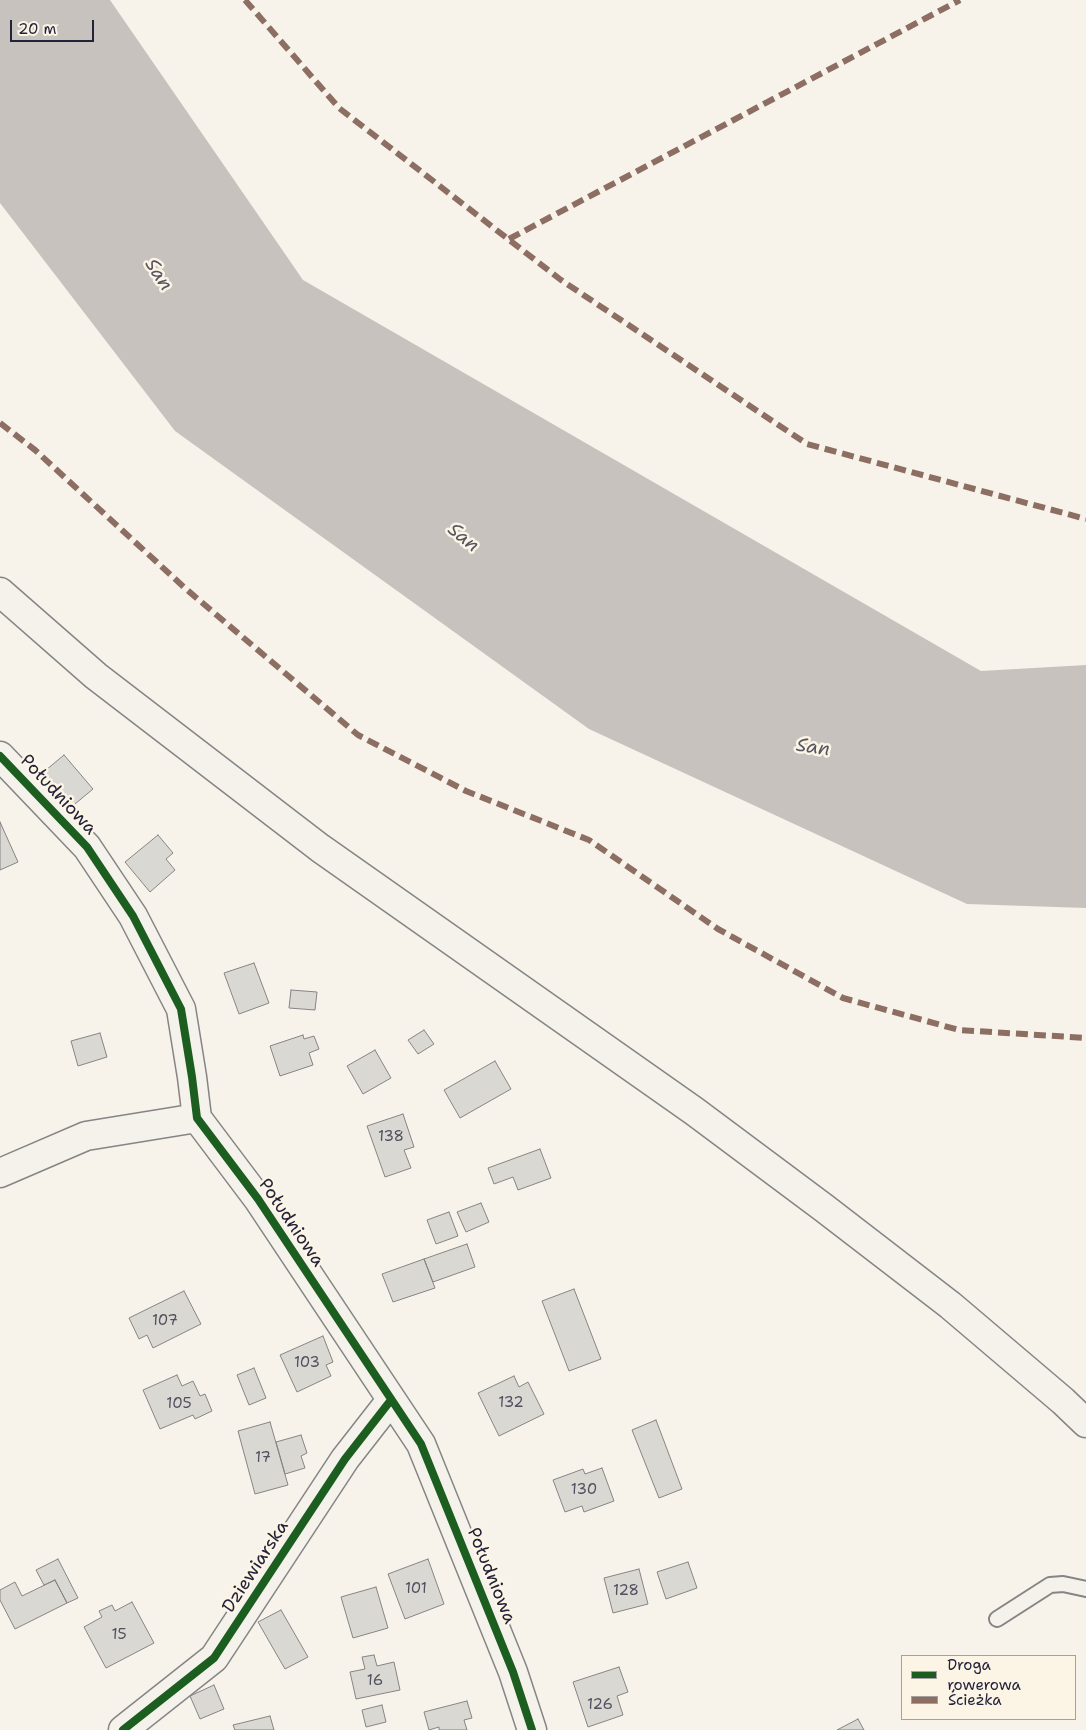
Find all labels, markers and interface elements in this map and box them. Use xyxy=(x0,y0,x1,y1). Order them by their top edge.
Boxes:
scale bar xyxy=(12,10,96,42)
text: 20 m xyxy=(18,19,57,39)
water label: San xyxy=(139,255,177,295)
water label: San xyxy=(443,519,483,557)
water label: San xyxy=(795,734,831,762)
street label: Południowa xyxy=(15,750,101,840)
house number: 138 xyxy=(378,1128,404,1146)
street label: Południowa xyxy=(254,1175,328,1271)
house number: 107 xyxy=(152,1312,178,1330)
house number: 103 xyxy=(294,1354,320,1372)
house number: 132 xyxy=(498,1394,524,1412)
house number: 105 xyxy=(166,1395,192,1413)
house number: 17 xyxy=(255,1449,271,1467)
house number: 130 xyxy=(571,1481,597,1499)
street label: Dziewiarska xyxy=(218,1517,294,1617)
street label: Południowa xyxy=(462,1525,520,1627)
house number: 101 xyxy=(405,1580,427,1598)
house number: 128 xyxy=(613,1582,639,1600)
house number: 15 xyxy=(111,1626,127,1644)
legend xyxy=(901,1655,1076,1720)
text: Droga rowerowa xyxy=(947,1655,1021,1695)
house number: 16 xyxy=(367,1672,383,1690)
text: Ścieżka xyxy=(948,1690,1002,1710)
house number: 126 xyxy=(587,1696,613,1714)

